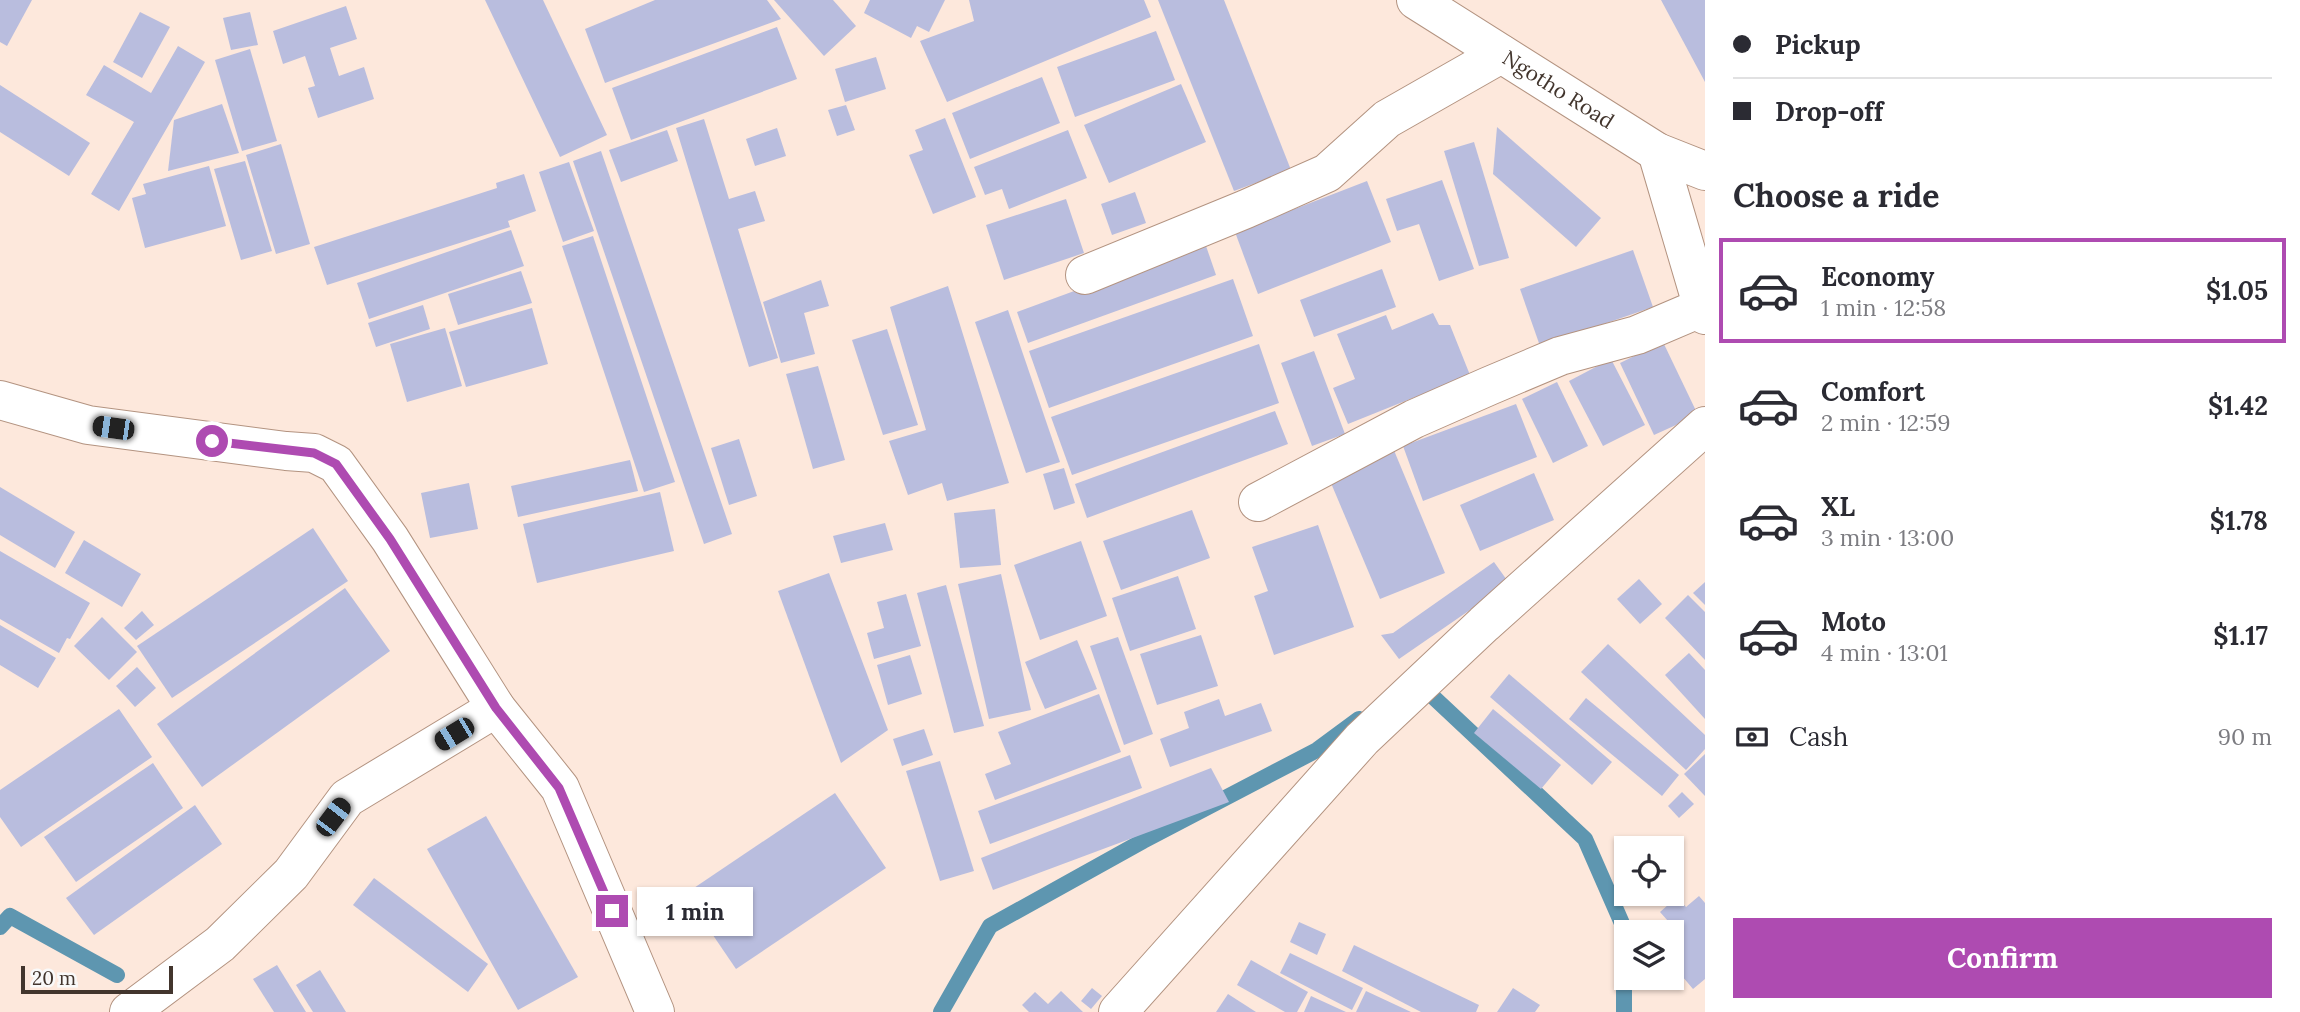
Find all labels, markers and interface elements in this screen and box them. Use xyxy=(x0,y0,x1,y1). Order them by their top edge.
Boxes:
text: Pickup xyxy=(1775,28,1861,61)
street label: Ngotho Road xyxy=(1497,44,1619,135)
text: Drop-off xyxy=(1775,95,1883,128)
text: Choose a ride xyxy=(1733,175,1940,216)
icon: car xyxy=(1737,259,1800,322)
text: Economy xyxy=(1821,260,1934,293)
text: $1.05 xyxy=(2206,274,2268,307)
text: 1 min · 12:58 xyxy=(1821,293,1946,322)
icon: car xyxy=(1737,374,1800,437)
text: Comfort xyxy=(1821,375,1925,408)
text: $1.42 xyxy=(2208,389,2268,422)
text: 2 min · 12:59 xyxy=(1821,408,1951,437)
car xyxy=(91,415,136,441)
route start xyxy=(196,425,228,457)
icon: car xyxy=(1737,489,1800,552)
text: XL xyxy=(1821,490,1855,523)
text: $1.78 xyxy=(2210,504,2268,537)
text: 3 min · 13:00 xyxy=(1821,523,1954,552)
icon: car xyxy=(1737,604,1800,667)
text: Moto xyxy=(1821,605,1886,638)
text: $1.17 xyxy=(2213,619,2268,652)
text: 4 min · 13:01 xyxy=(1821,638,1948,667)
car xyxy=(431,714,478,754)
icon: cash xyxy=(1733,718,1771,756)
text: Cash xyxy=(1789,720,1848,753)
text: 90 m xyxy=(2218,722,2272,751)
car xyxy=(312,794,355,840)
map controls xyxy=(1614,836,1684,990)
button: locate xyxy=(1614,836,1684,906)
callout: 1 min xyxy=(636,886,752,936)
route end xyxy=(596,895,628,927)
text: 1 min xyxy=(666,897,724,926)
button: Confirm xyxy=(1733,918,2272,998)
button: layers xyxy=(1614,920,1684,990)
scale bar xyxy=(21,963,173,995)
text: 20 m xyxy=(32,966,76,990)

